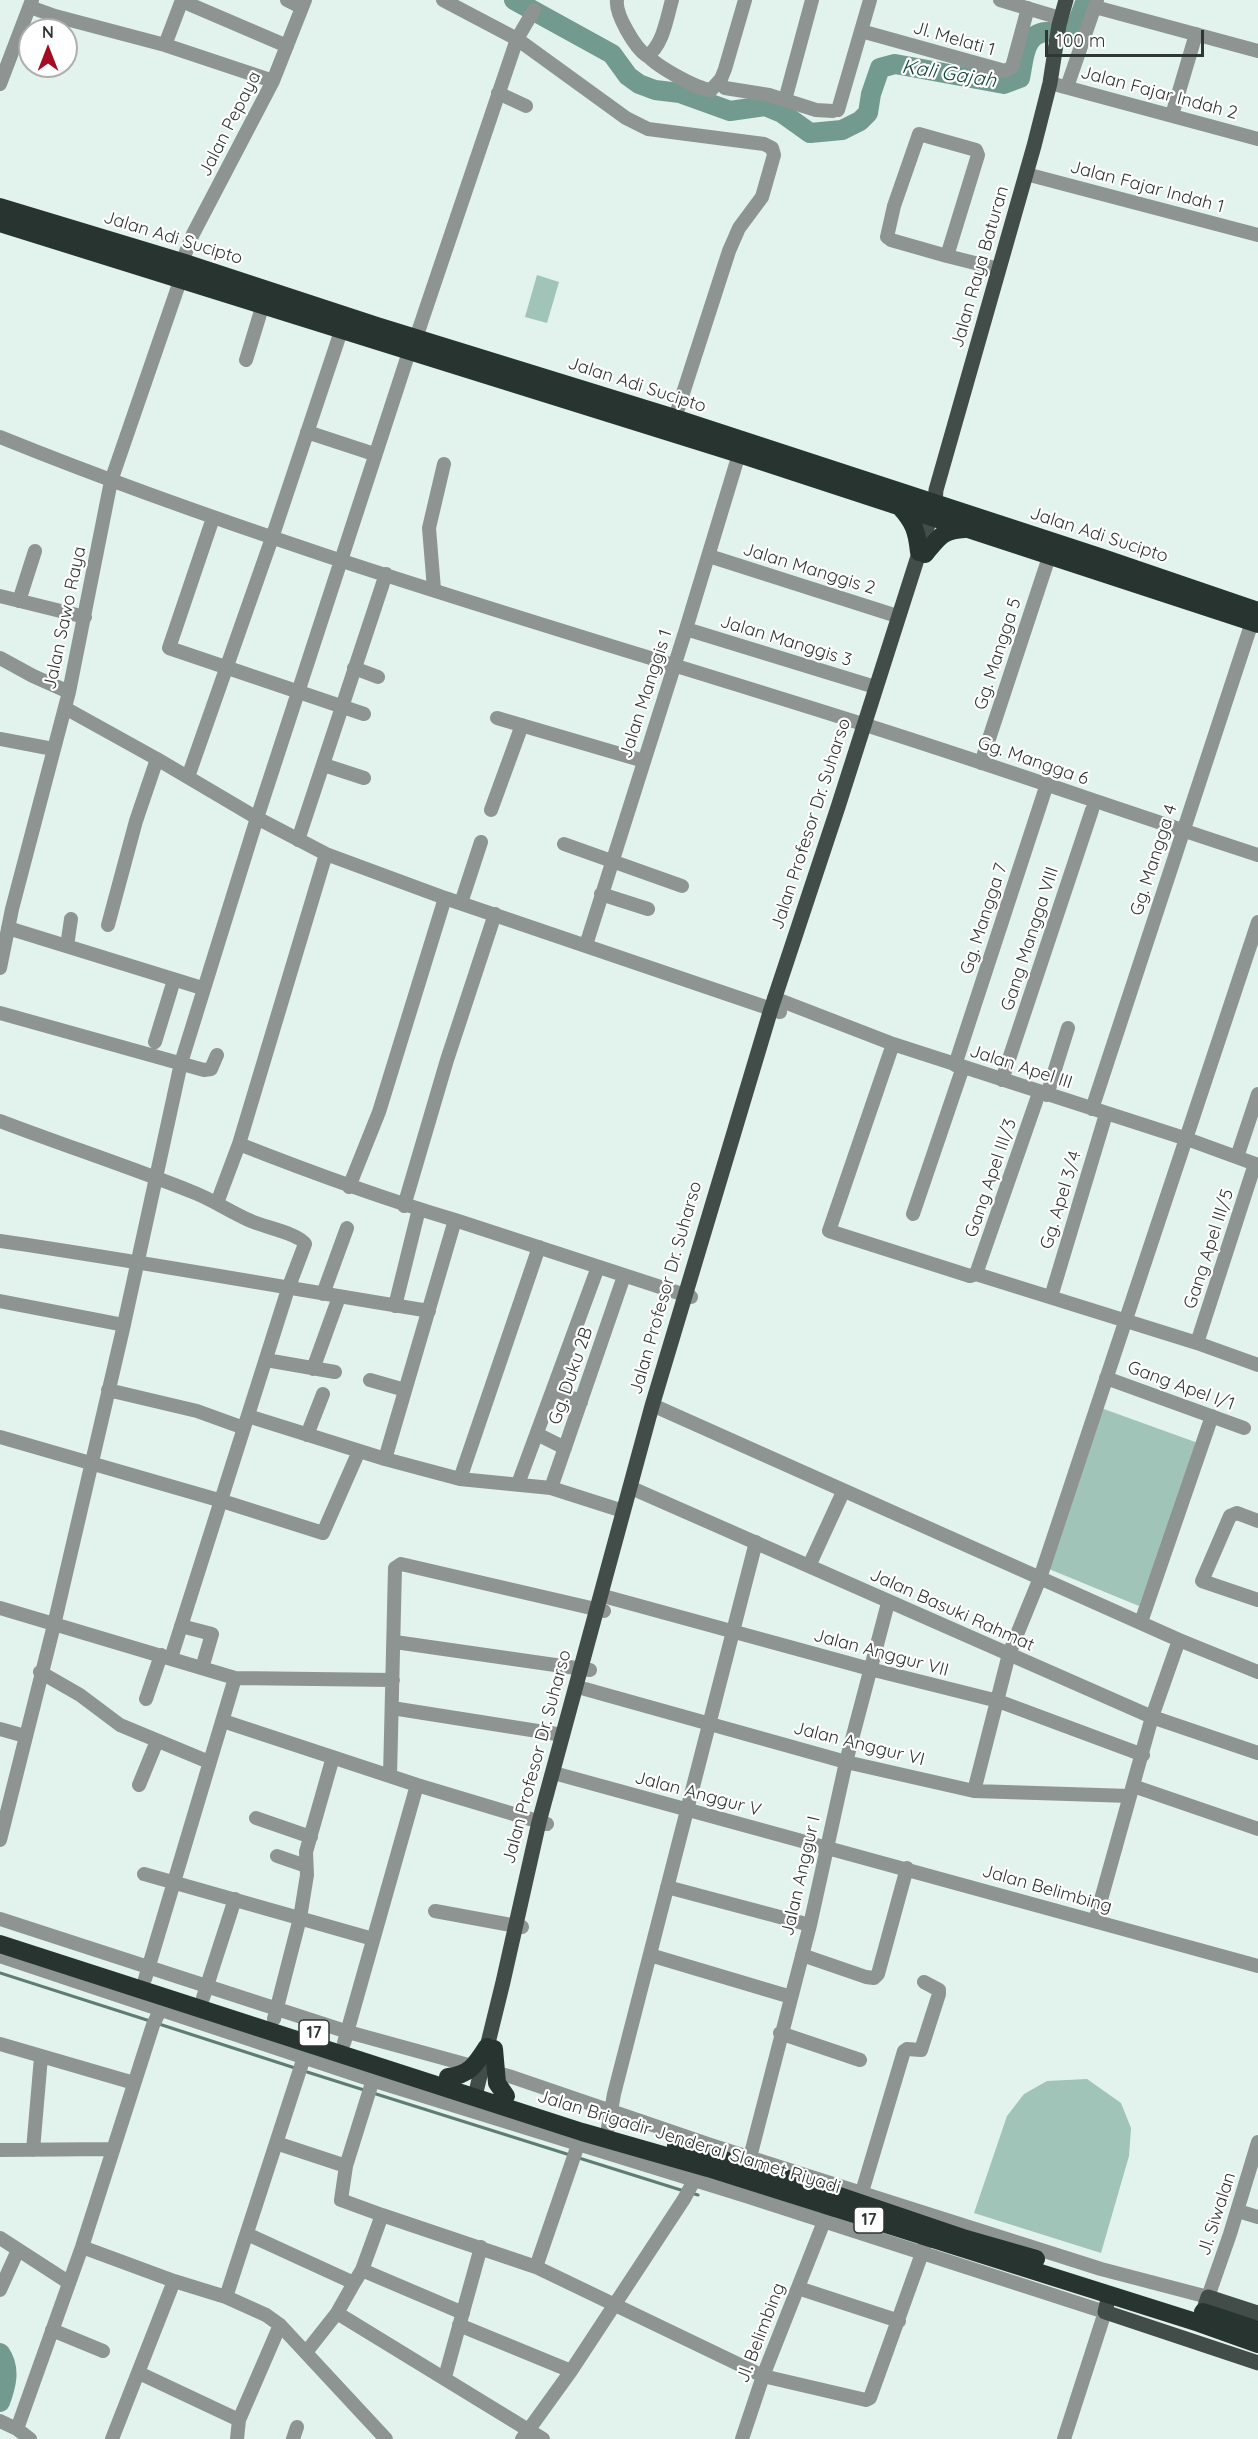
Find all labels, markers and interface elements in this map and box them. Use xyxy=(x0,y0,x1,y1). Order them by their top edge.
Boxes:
street label: Jl. Melati 1 xyxy=(911,17,997,61)
north arrow xyxy=(18,18,78,78)
scale bar xyxy=(1048,18,1207,56)
text: N xyxy=(42,22,54,42)
text: 100 m xyxy=(1056,29,1105,52)
water label: Kali Gajah xyxy=(900,55,998,93)
street label: Jalan Fajar Indah 2 xyxy=(1078,62,1240,124)
street label: Jalan Pepaya xyxy=(194,68,266,180)
street label: Jalan Fajar Indah 1 xyxy=(1068,156,1226,218)
street label: Jalan Raya Baturan xyxy=(947,183,1013,351)
street label: Jalan Adi Sucipto xyxy=(101,207,245,269)
street label: Jalan Adi Sucipto xyxy=(565,352,709,418)
street label: Jalan Adi Sucipto xyxy=(1027,502,1171,568)
street label: Jalan Manggis 2 xyxy=(740,539,878,599)
street label: Jalan Sawo Raya xyxy=(39,544,91,692)
street label: Gg. Mangga 5 xyxy=(970,595,1026,713)
street label: Jalan Manggis 3 xyxy=(717,611,855,671)
street label: Jalan Manggis 1 xyxy=(615,627,677,761)
street label: Jalan Profesor Dr. Suharso xyxy=(767,716,855,932)
street label: Gg. Mangga 6 xyxy=(975,732,1091,790)
street label: Gg. Mangga 4 xyxy=(1126,802,1182,918)
street label: Gg. Mangga 7 xyxy=(956,861,1012,977)
street label: Gang Mangga VIII xyxy=(997,864,1063,1014)
street label: Jalan Apel III xyxy=(967,1040,1075,1094)
street label: Gang Apel III/3 xyxy=(961,1116,1021,1240)
street label: Gg. Apel 3/4 xyxy=(1036,1148,1086,1252)
street label: Jalan Profesor Dr. Suharso xyxy=(625,1179,707,1397)
street label: Gang Apel III/5 xyxy=(1179,1186,1239,1312)
street label: Gg. Duku 2B xyxy=(544,1325,598,1427)
street label: Gang Apel I/1 xyxy=(1124,1357,1238,1415)
street label: Jalan Basuki Rahmat xyxy=(866,1564,1038,1656)
street label: Jalan Anggur VII xyxy=(811,1625,951,1681)
street label: Jalan Profesor Dr. Suharso xyxy=(498,1648,576,1866)
street label: Jalan Anggur VI xyxy=(791,1717,927,1771)
street label: Jalan Anggur V xyxy=(632,1767,764,1821)
street label: Jalan Anggur I xyxy=(777,1814,825,1938)
street label: Jalan Belimbing xyxy=(980,1860,1114,1918)
road number: 17 xyxy=(299,2020,329,2046)
street label: Jalan Brigadir Jenderal Slamet Riyadi xyxy=(535,2085,843,2199)
street label: Jl. Siwalan xyxy=(1193,2170,1241,2258)
road number: 17 xyxy=(854,2207,884,2233)
street label: Jl. Belimbing xyxy=(732,2280,790,2386)

